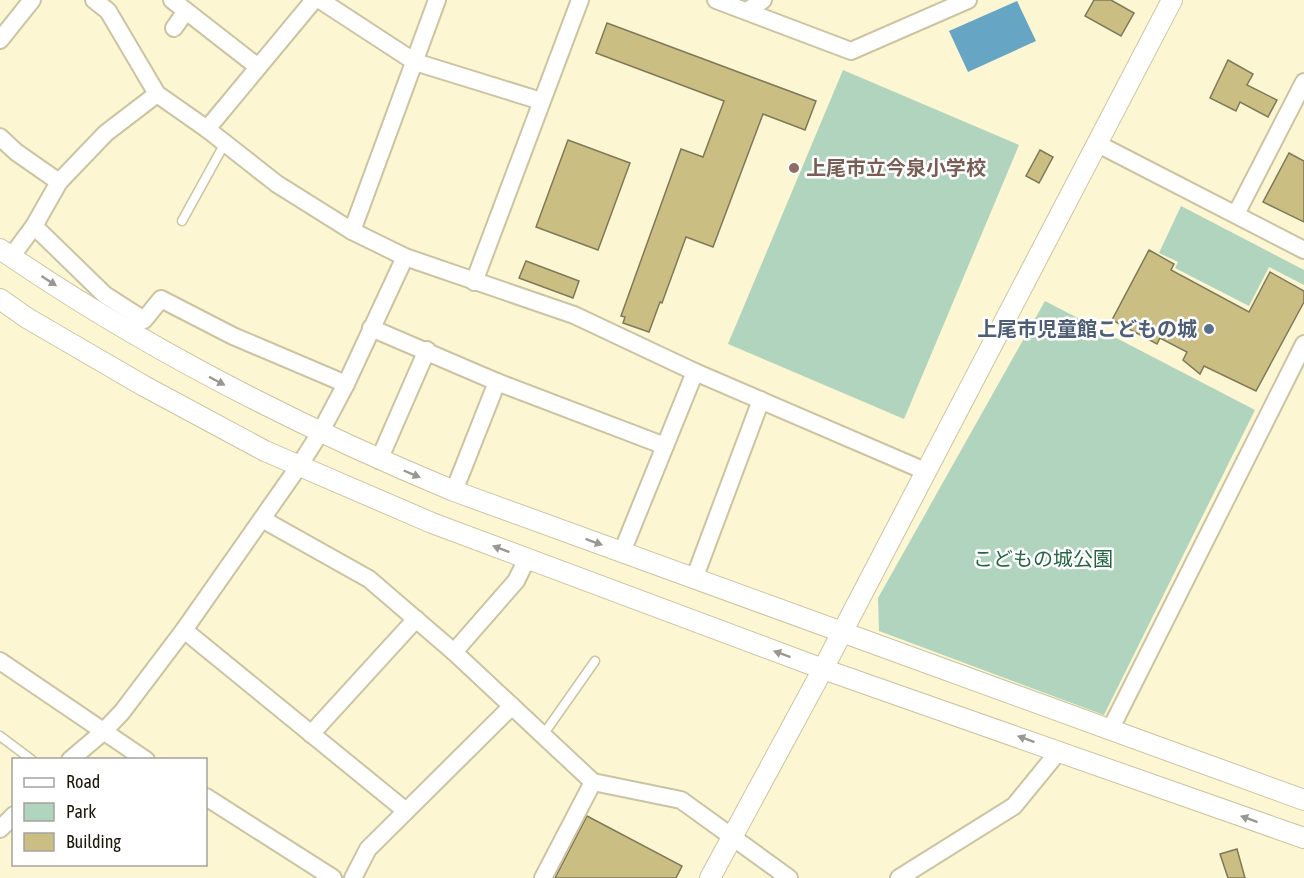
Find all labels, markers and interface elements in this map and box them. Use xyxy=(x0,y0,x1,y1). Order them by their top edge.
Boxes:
place label: 上尾市立今泉小学校 xyxy=(806,156,986,179)
marker: 上尾市立今泉小学校 xyxy=(787,161,801,175)
one-way arrow xyxy=(41,276,57,287)
place label: 上尾市児童館こどもの城 xyxy=(977,317,1197,340)
marker: 上尾市児童館こどもの城 xyxy=(1202,322,1216,336)
one-way arrow xyxy=(208,376,225,385)
one-way arrow xyxy=(403,469,420,478)
one-way arrow xyxy=(585,538,603,547)
one-way arrow xyxy=(492,544,510,553)
park label: こどもの城公園 xyxy=(973,547,1113,570)
one-way arrow xyxy=(773,648,791,658)
one-way arrow xyxy=(1016,734,1034,744)
legend xyxy=(12,758,207,866)
text: Road xyxy=(66,771,100,792)
text: Park xyxy=(66,801,96,822)
one-way arrow xyxy=(1240,813,1258,823)
text: Building xyxy=(66,831,121,852)

